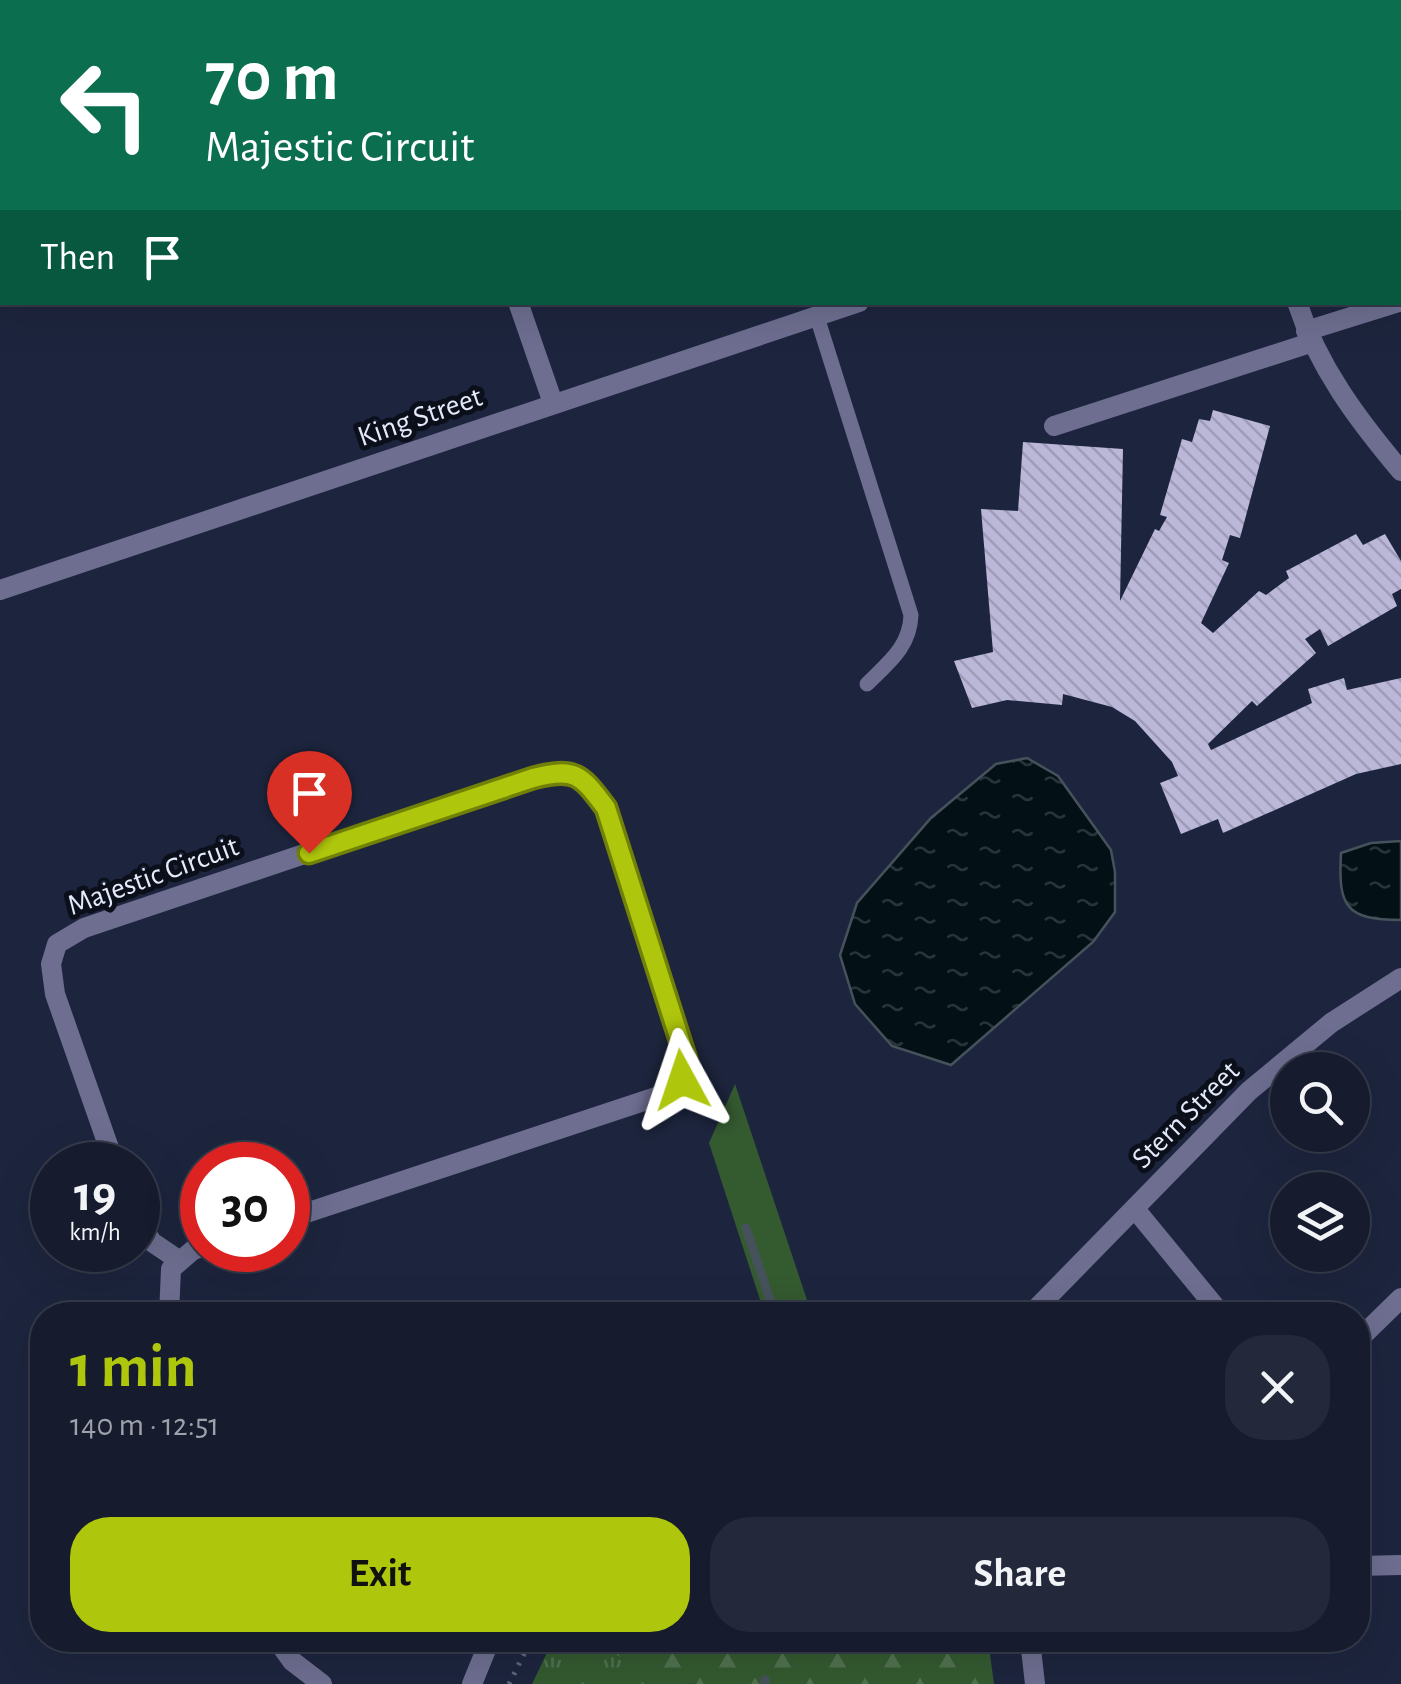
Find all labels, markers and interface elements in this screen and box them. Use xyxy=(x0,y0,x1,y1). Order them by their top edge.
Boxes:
icon: left xyxy=(40,40,170,170)
text: 70 m xyxy=(205,43,339,113)
text: Majestic Circuit xyxy=(205,125,474,170)
icon: arrive xyxy=(135,230,190,285)
text: Then xyxy=(40,239,115,277)
street label: King Street xyxy=(354,382,486,452)
pin xyxy=(267,751,352,854)
icon: arrive xyxy=(282,766,337,821)
street label: Majestic Circuit xyxy=(63,831,243,921)
position arrow xyxy=(630,1028,734,1132)
map controls xyxy=(1270,1052,1370,1272)
button: search xyxy=(1270,1052,1370,1152)
street label: Stern Street xyxy=(1127,1055,1246,1174)
speed limit sign: 30 xyxy=(180,1142,310,1272)
text: 19 xyxy=(74,1170,116,1220)
button: layers xyxy=(1270,1172,1370,1272)
text: km/h xyxy=(69,1220,121,1245)
button: close xyxy=(1225,1335,1330,1440)
text: 1 min xyxy=(70,1338,196,1398)
text: 140 m · 12:51 xyxy=(70,1409,219,1441)
button: Exit xyxy=(70,1517,690,1632)
button: Share xyxy=(710,1517,1330,1632)

